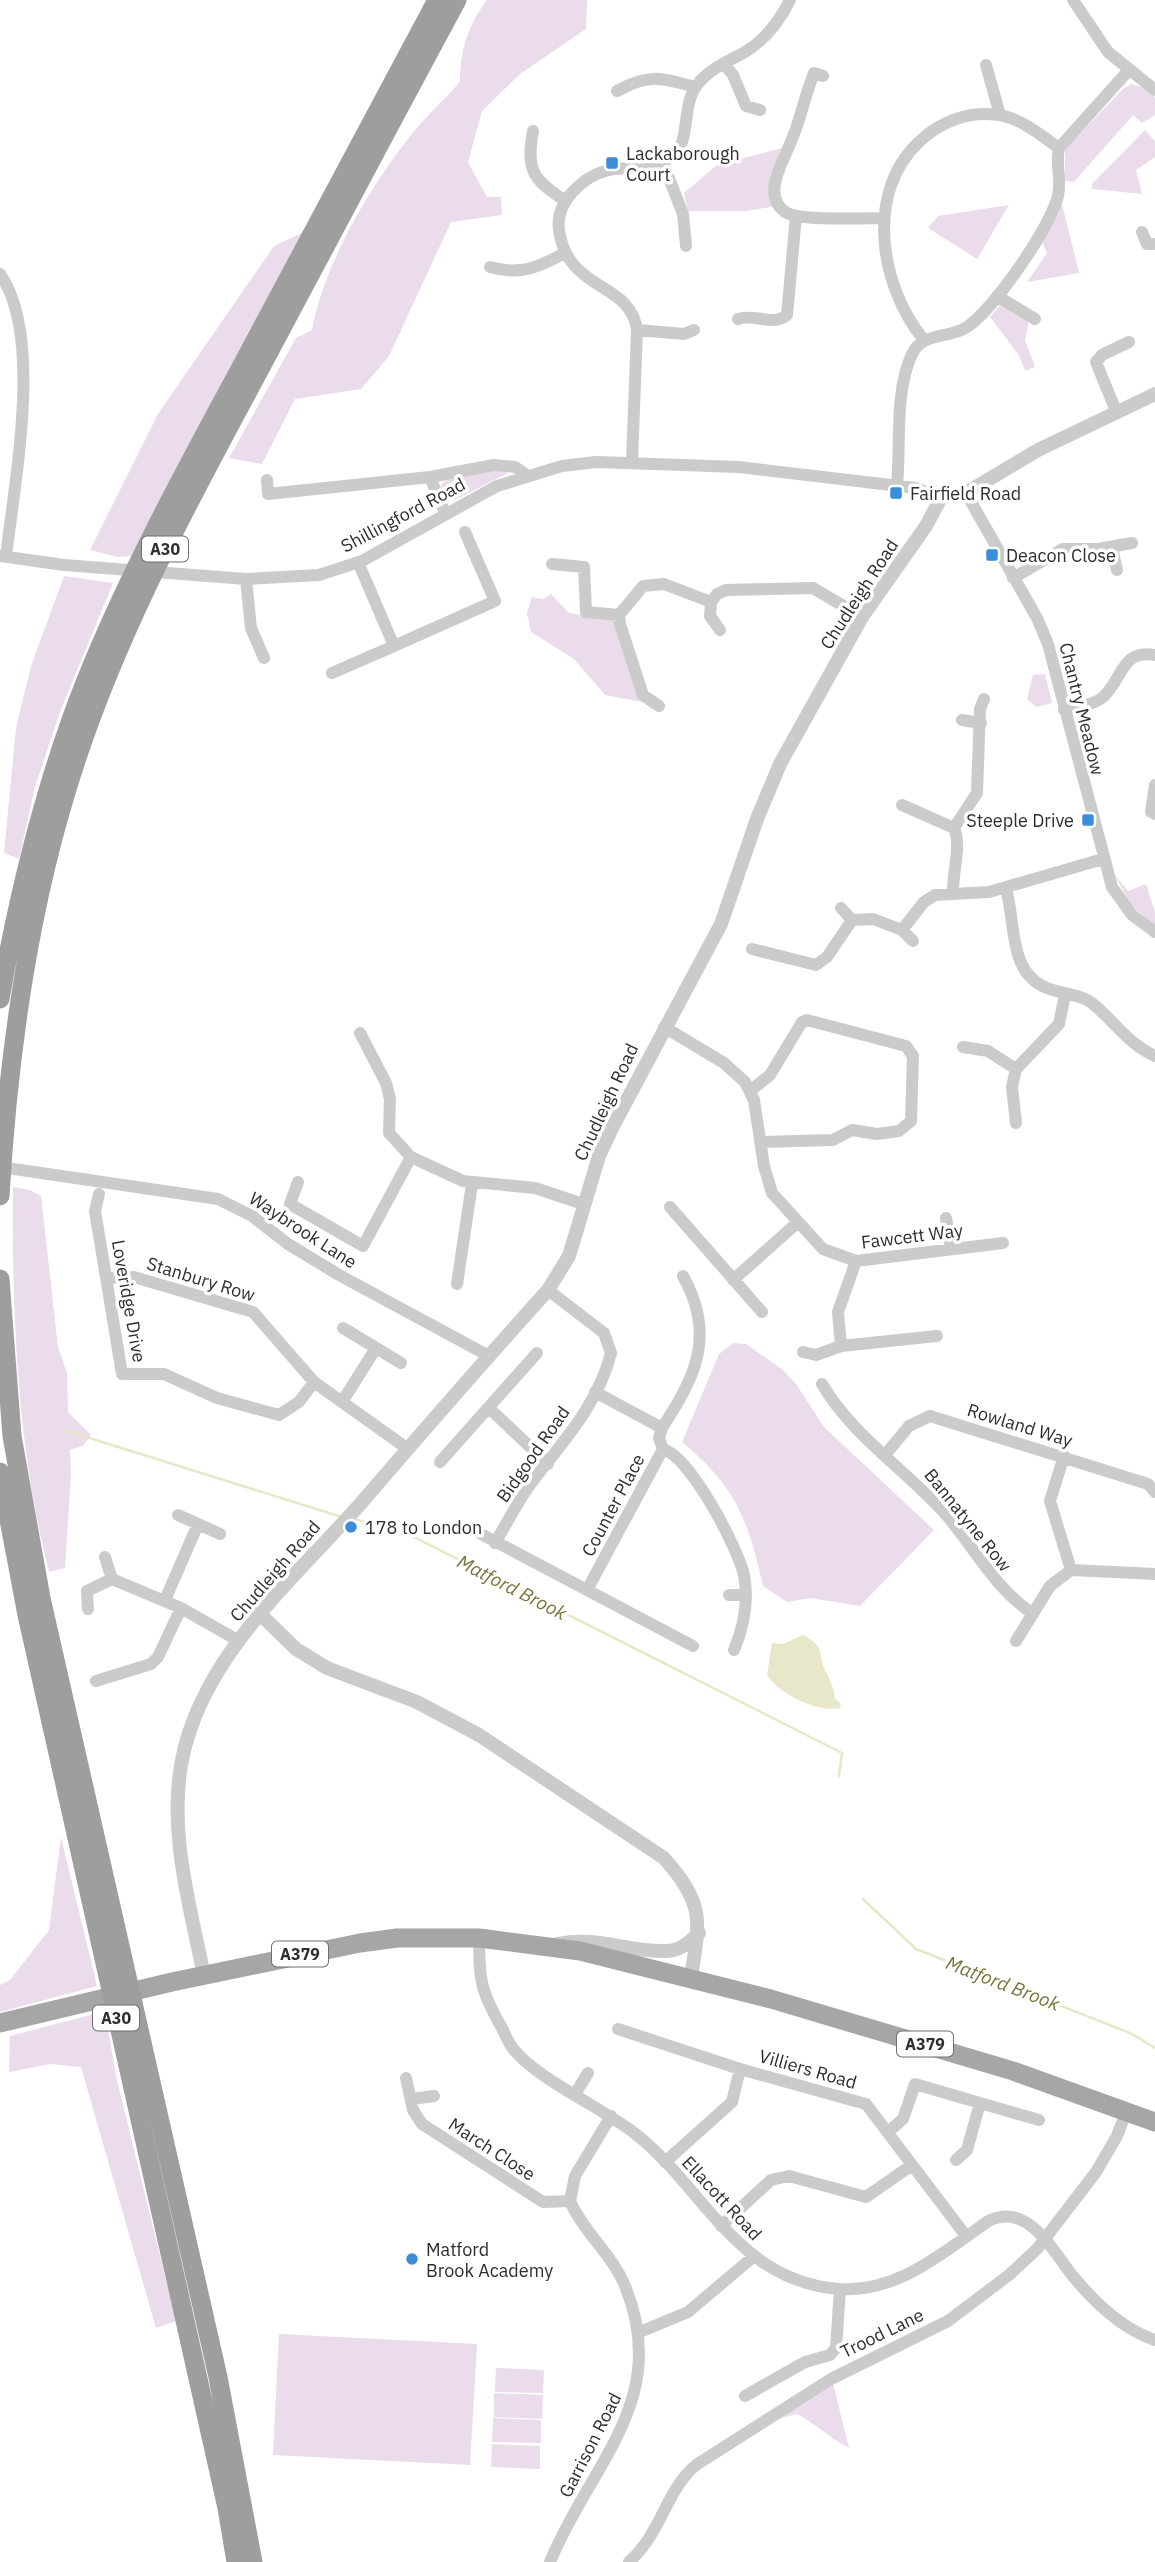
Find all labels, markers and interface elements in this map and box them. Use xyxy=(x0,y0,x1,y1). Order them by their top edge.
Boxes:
place label: Lackaborough Court xyxy=(626,142,740,186)
marker: Lackaborough Court xyxy=(604,155,620,171)
street label: Shillingford Road xyxy=(337,473,469,557)
place label: Fairfield Road xyxy=(910,482,1021,505)
marker: Fairfield Road xyxy=(888,485,904,501)
street label: Chudleigh Road xyxy=(815,535,903,653)
road number: A30 xyxy=(142,536,188,562)
place label: Deacon Close xyxy=(1006,544,1116,567)
marker: Deacon Close xyxy=(984,547,1000,563)
street label: Chantry Meadow xyxy=(1054,640,1110,778)
place label: Steeple Drive xyxy=(966,809,1074,832)
marker: Steeple Drive xyxy=(1080,812,1096,828)
street label: Chudleigh Road xyxy=(569,1040,643,1164)
street label: Waybrook Lane xyxy=(245,1187,361,1273)
street label: Fawcett Way xyxy=(860,1218,964,1254)
street label: Loveridge Drive xyxy=(107,1238,151,1364)
street label: Stanbury Row xyxy=(144,1252,258,1306)
street label: Rowland Way xyxy=(965,1398,1075,1452)
street label: Bidgood Road xyxy=(491,1401,575,1507)
street label: Counter Place xyxy=(576,1450,650,1560)
street label: Bannatyne Row xyxy=(919,1464,1017,1576)
street label: Chudleigh Road xyxy=(225,1516,325,1626)
place label: 178 to London xyxy=(365,1516,482,1539)
marker: 178 to London xyxy=(343,1519,359,1535)
water label: Matford Brook xyxy=(453,1549,572,1625)
road number: A379 xyxy=(272,1942,328,1966)
water label: Matford Brook xyxy=(943,1950,1064,2016)
road number: A30 xyxy=(93,2006,139,2030)
road number: A379 xyxy=(897,2032,953,2056)
street label: Villiers Road xyxy=(756,2044,860,2094)
street label: March Close xyxy=(444,2112,540,2186)
street label: Ellacott Road xyxy=(677,2151,767,2245)
place label: Matford Brook Academy xyxy=(426,2238,553,2282)
marker: Matford Brook Academy xyxy=(404,2251,420,2267)
street label: Trood Lane xyxy=(837,2303,927,2363)
street label: Garrison Road xyxy=(554,2389,626,2501)

